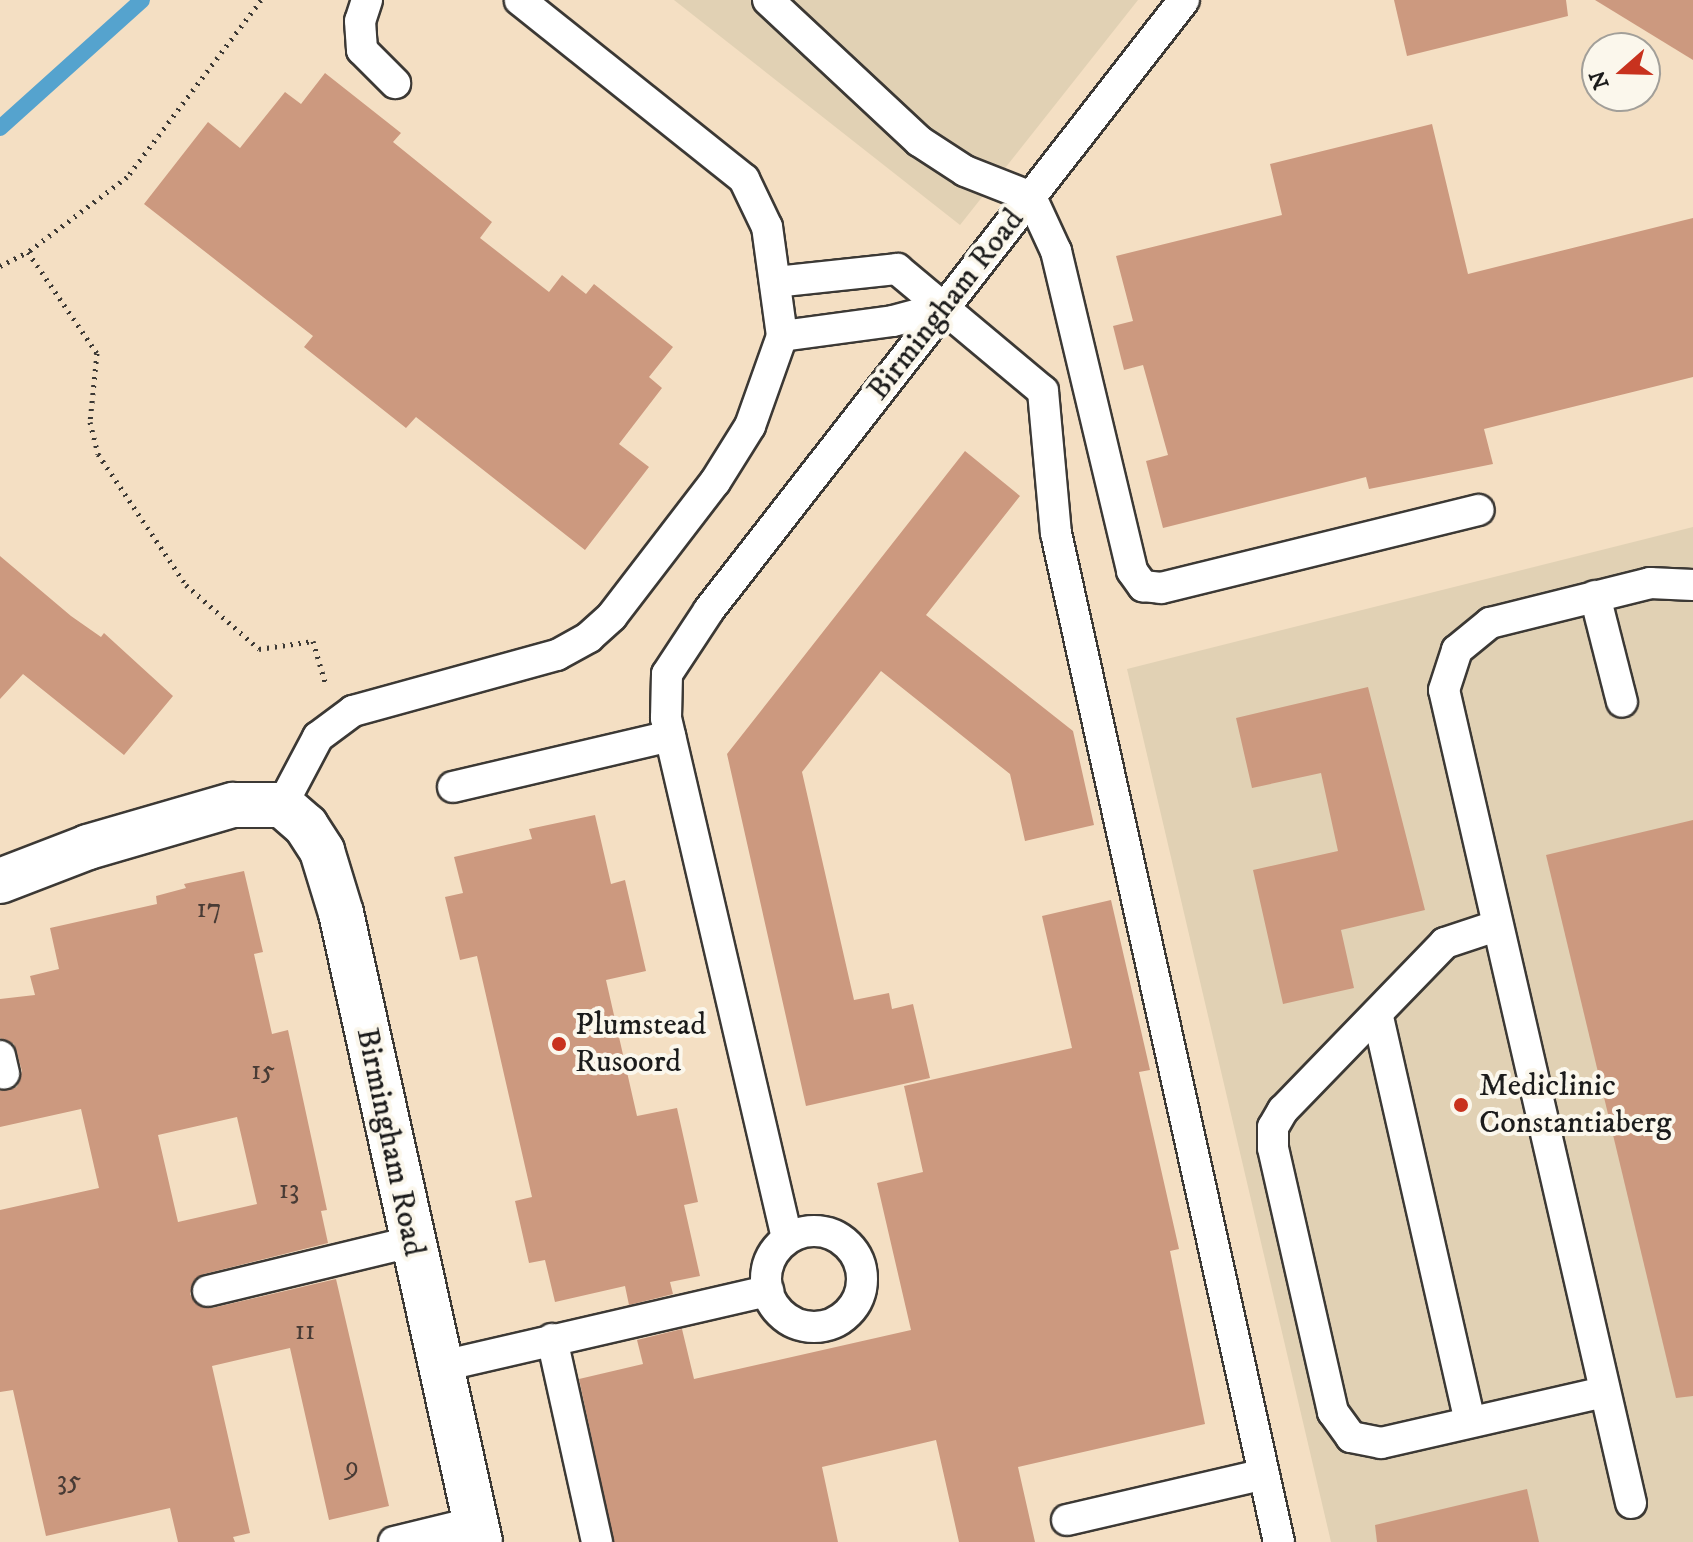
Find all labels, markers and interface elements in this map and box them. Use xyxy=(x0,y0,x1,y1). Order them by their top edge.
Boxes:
north arrow xyxy=(1581,32,1661,112)
text: N xyxy=(1584,67,1616,93)
street label: Birmingham Road xyxy=(859,202,1033,408)
house number: 17 xyxy=(196,892,222,926)
place label: Plumstead Rusoord xyxy=(575,1007,706,1082)
street label: Birmingham Road xyxy=(347,1024,433,1260)
marker: Plumstead Rusoord xyxy=(550,1035,568,1053)
house number: 15 xyxy=(251,1054,275,1088)
place label: Mediclinic Constantiaberg xyxy=(1479,1068,1671,1143)
marker: Mediclinic Constantiaberg xyxy=(1450,1094,1472,1116)
house number: 13 xyxy=(279,1173,299,1207)
house number: 11 xyxy=(295,1314,315,1348)
house number: 9 xyxy=(345,1450,359,1484)
house number: 35 xyxy=(57,1464,81,1498)

